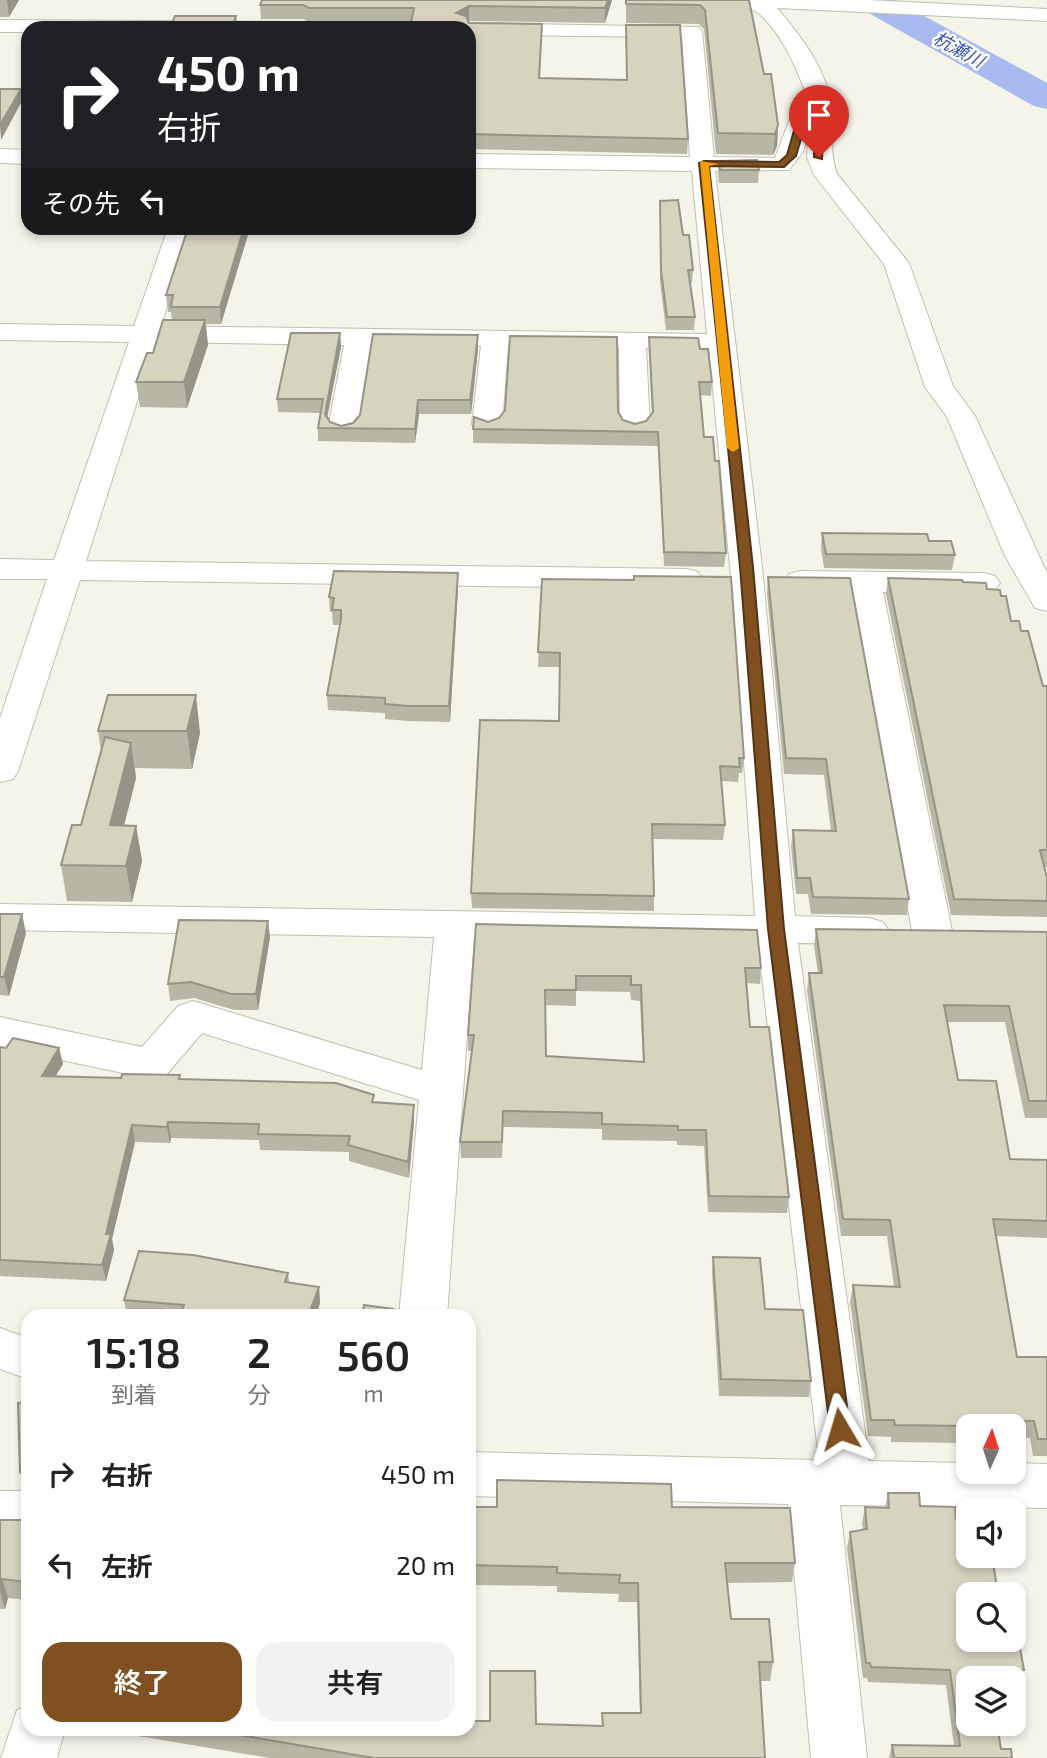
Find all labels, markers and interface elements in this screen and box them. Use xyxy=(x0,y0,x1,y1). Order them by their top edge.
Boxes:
water label: 杭瀬川 xyxy=(930,26,990,73)
text: 450 m xyxy=(157,42,300,101)
icon: right xyxy=(42,49,133,140)
pin xyxy=(789,85,849,157)
icon: arrive xyxy=(800,96,838,134)
text: 右折 xyxy=(157,107,221,145)
icon: left xyxy=(134,182,172,220)
text: その先 xyxy=(42,187,120,218)
text: 15:18 xyxy=(87,1326,181,1376)
text: 2 xyxy=(247,1326,271,1376)
text: 560 xyxy=(337,1329,410,1379)
text: m xyxy=(363,1379,384,1407)
text: 到着 xyxy=(111,1380,157,1408)
text: 分 xyxy=(247,1380,270,1408)
position arrow xyxy=(803,1392,877,1466)
north arrow xyxy=(956,1414,1026,1484)
map controls xyxy=(956,1414,1026,1736)
icon: right xyxy=(42,1455,80,1493)
text: 450 m xyxy=(381,1458,455,1489)
text: 右折 xyxy=(101,1459,153,1490)
button: sound xyxy=(956,1498,1026,1568)
icon: left xyxy=(42,1546,80,1584)
text: 20 m xyxy=(396,1549,455,1580)
text: 左折 xyxy=(101,1550,153,1581)
button: search xyxy=(956,1582,1026,1652)
button: 終了 xyxy=(42,1642,242,1722)
button: 共有 xyxy=(256,1642,455,1722)
button: layers xyxy=(956,1666,1026,1736)

